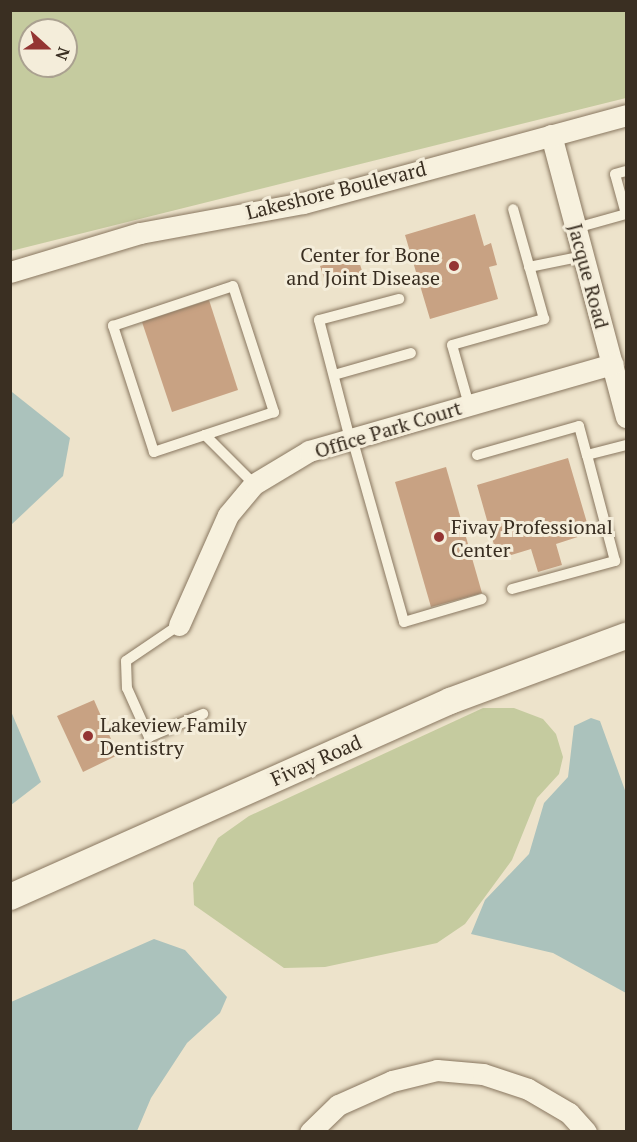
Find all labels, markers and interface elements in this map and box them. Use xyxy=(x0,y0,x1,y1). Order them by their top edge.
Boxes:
north arrow xyxy=(18,18,78,78)
text: N xyxy=(50,44,75,63)
street label: Lakeshore Boulevard xyxy=(243,156,429,224)
street label: Jacque Road xyxy=(563,221,615,331)
place label: Center for Bone and Joint Disease xyxy=(286,243,440,290)
marker: Center for Bone and Joint Disease xyxy=(445,257,463,275)
street label: Office Park Court xyxy=(312,395,464,463)
place label: Fivay Professional Center xyxy=(451,514,613,561)
marker: Fivay Professional Center xyxy=(432,530,446,544)
place label: Lakeview Family Dentistry xyxy=(100,712,247,759)
marker: Lakeview Family Dentistry xyxy=(81,729,95,743)
street label: Fivay Road xyxy=(267,729,365,791)

